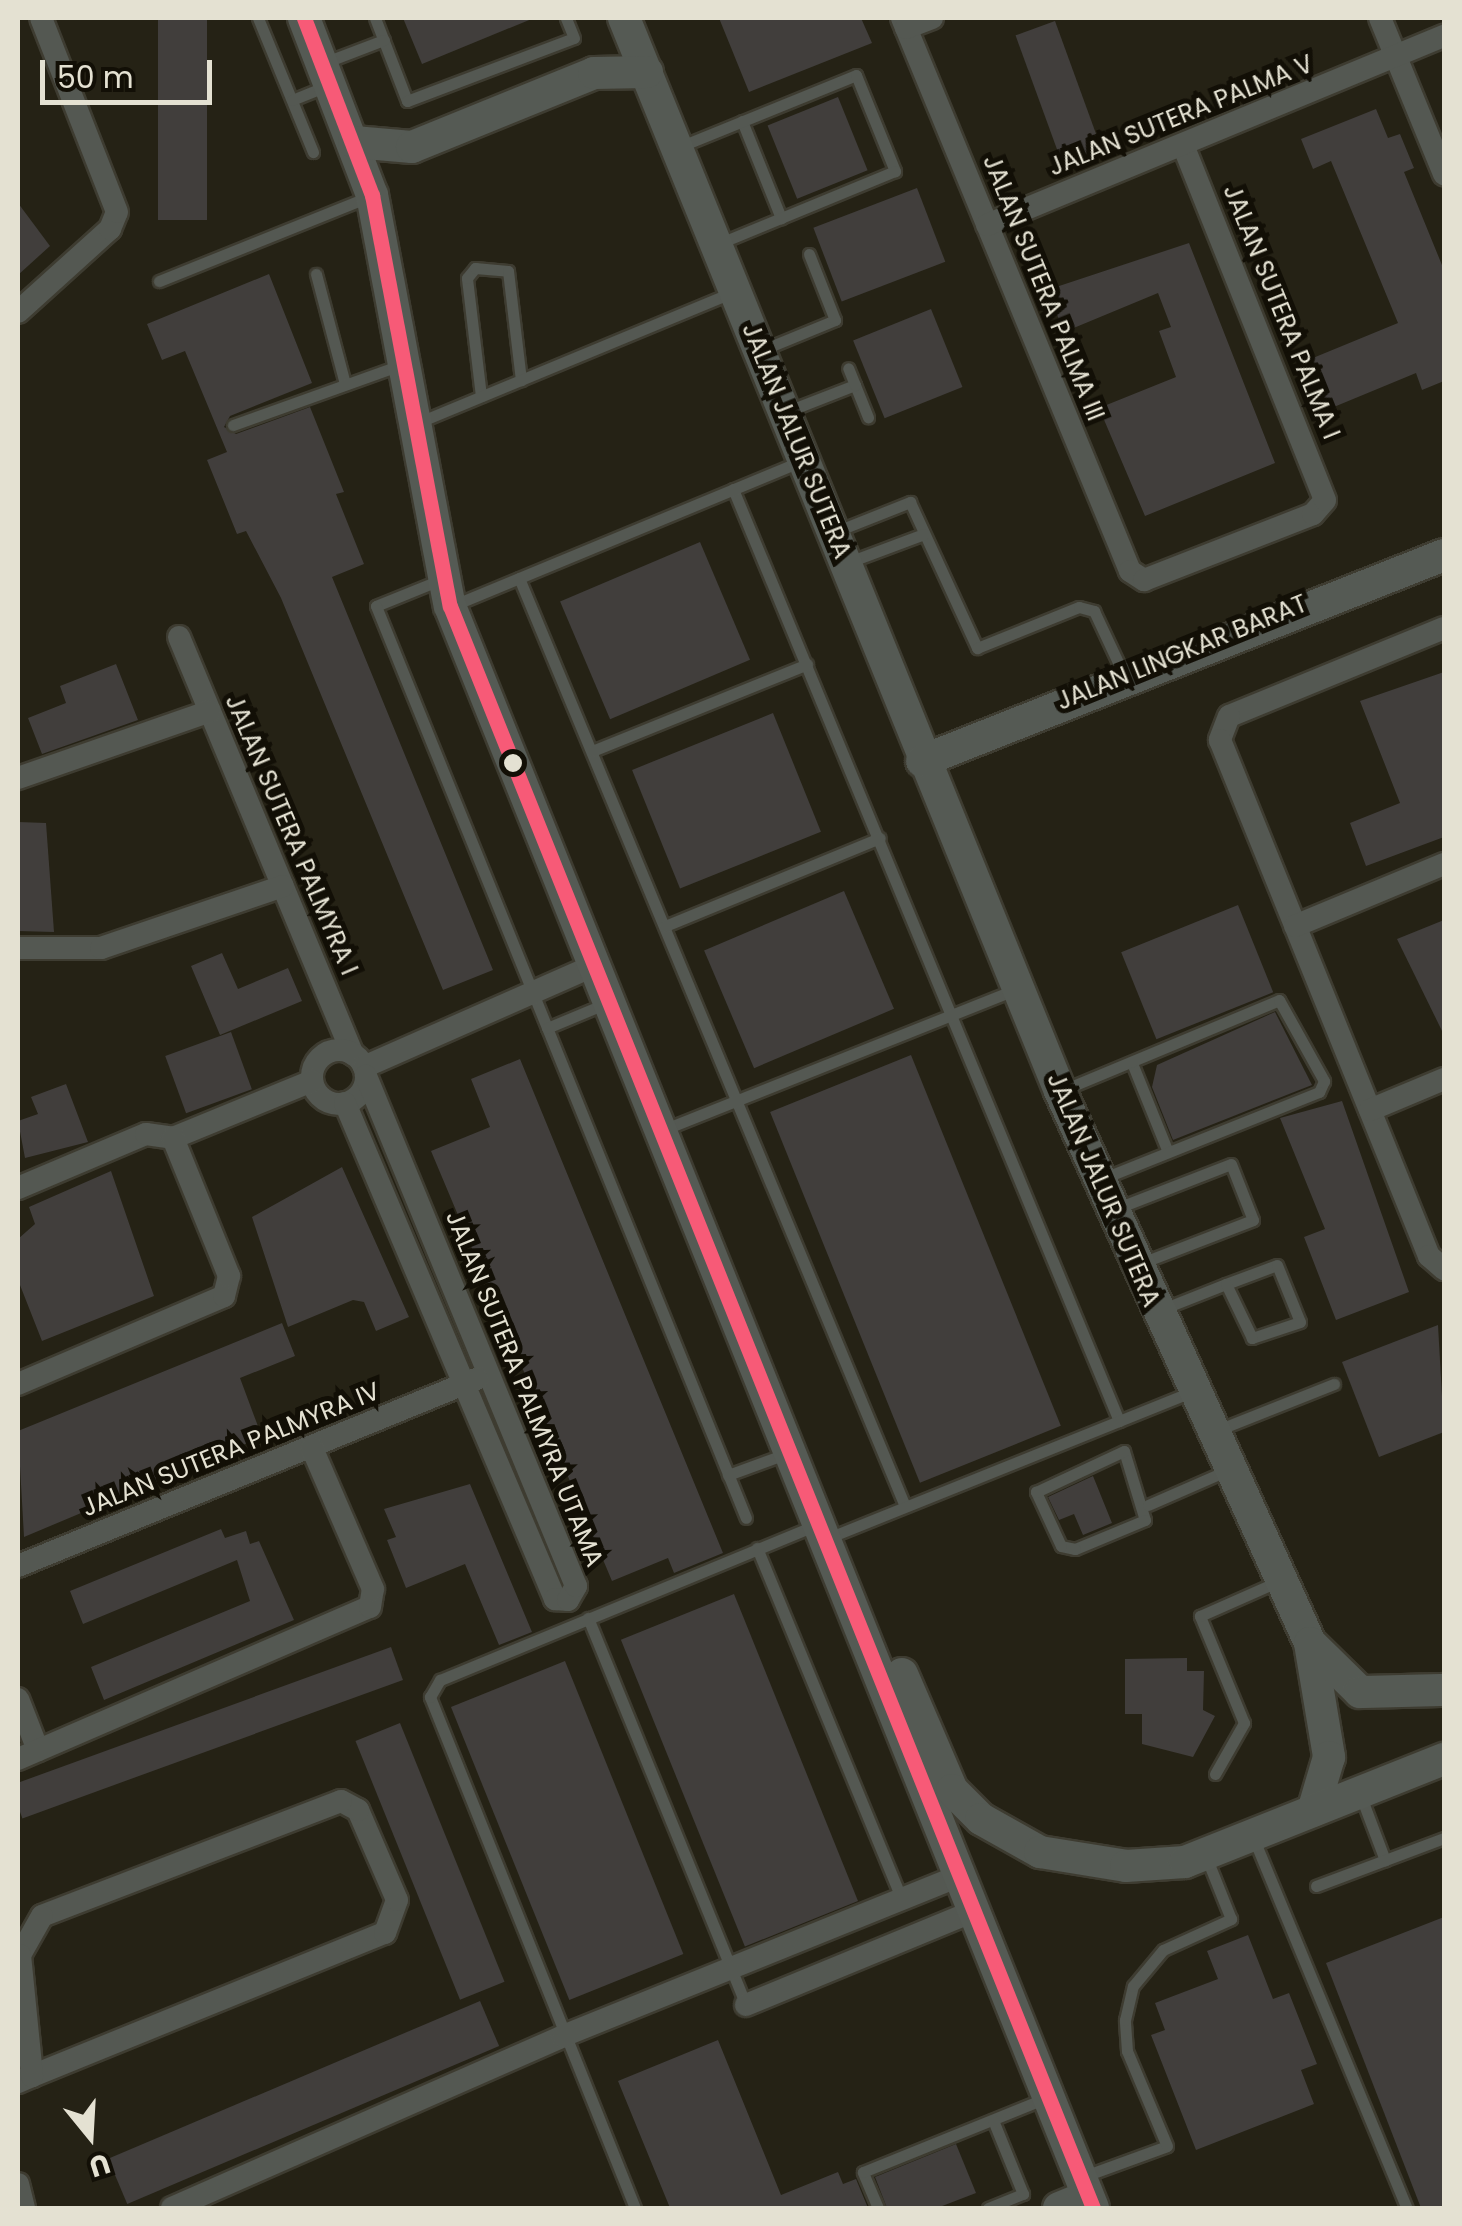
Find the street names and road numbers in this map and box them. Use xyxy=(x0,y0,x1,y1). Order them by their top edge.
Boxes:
street label: JALAN SUTERA PALMA V xyxy=(1044,49,1318,183)
street label: JALAN SUTERA PALMA III xyxy=(976,151,1110,425)
street label: JALAN SUTERA PALMA I xyxy=(1216,180,1346,444)
street label: JALAN JALUR SUTERA xyxy=(735,319,857,563)
street label: JALAN LINGKAR BARAT xyxy=(1052,589,1312,717)
street label: JALAN SUTERA PALMYRA I xyxy=(218,690,364,980)
street label: JALAN JALUR SUTERA xyxy=(1040,1068,1166,1312)
street label: JALAN SUTERA PALMYRA UTAMA xyxy=(439,1207,609,1571)
street label: JALAN SUTERA PALMYRA IV xyxy=(78,1376,384,1524)

